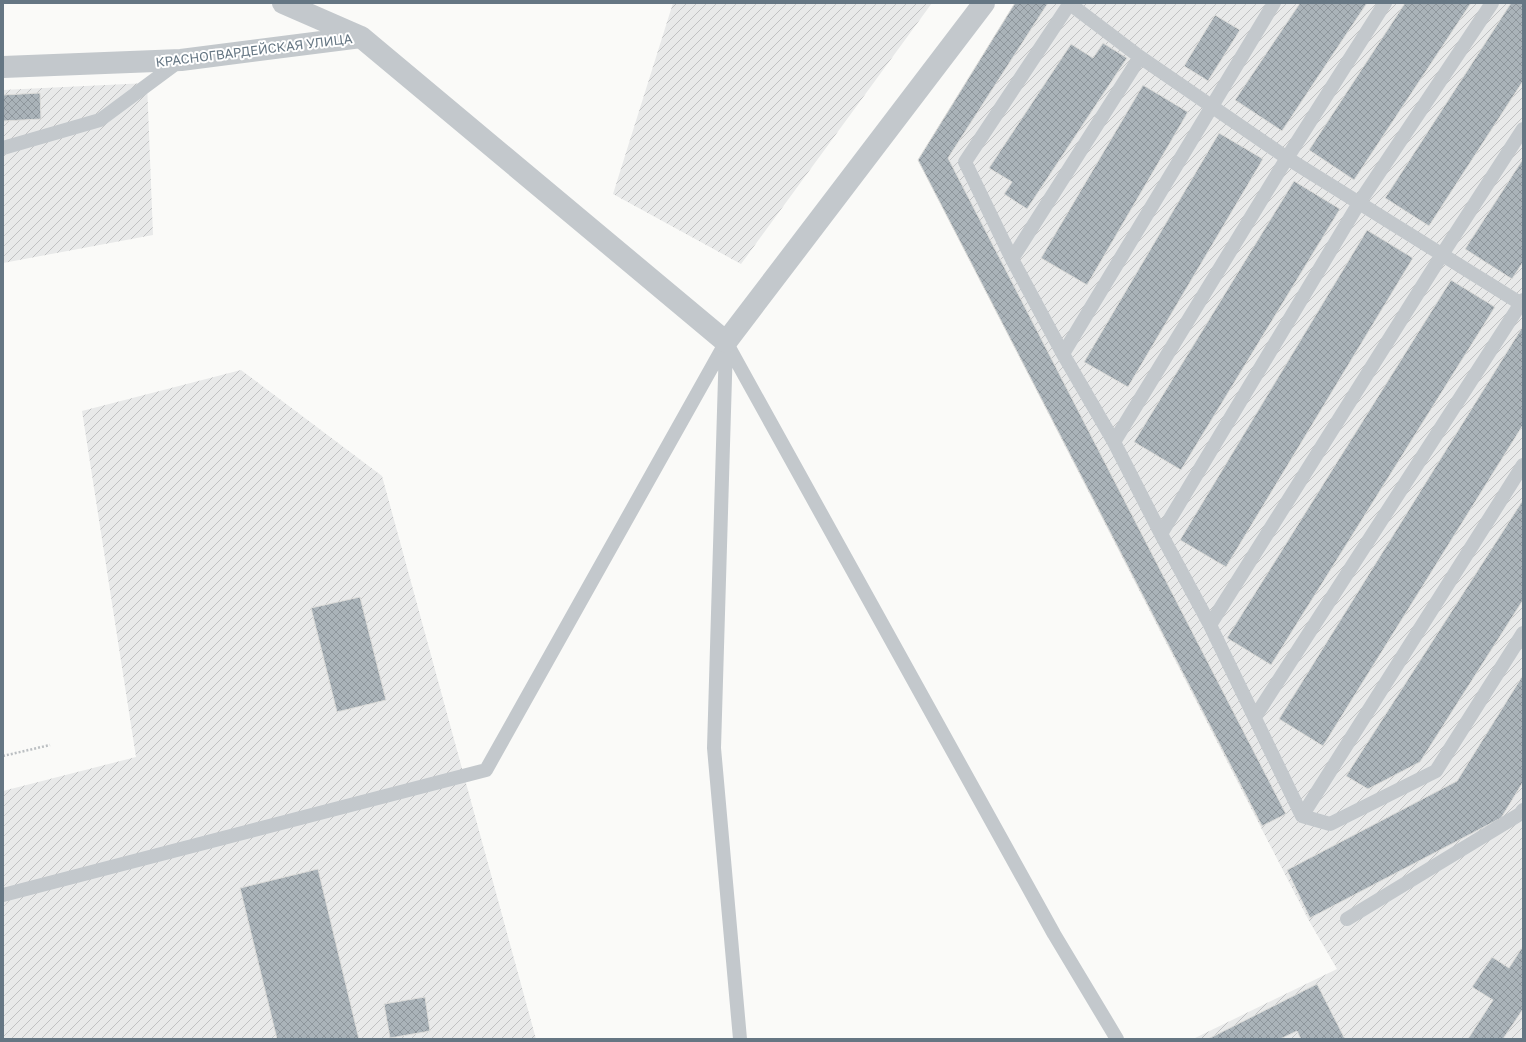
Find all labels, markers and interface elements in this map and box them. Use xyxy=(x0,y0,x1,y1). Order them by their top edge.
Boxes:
street label: КРАСНОГВАРДЕЙСКАЯ УЛИЦА xyxy=(155,30,354,70)

